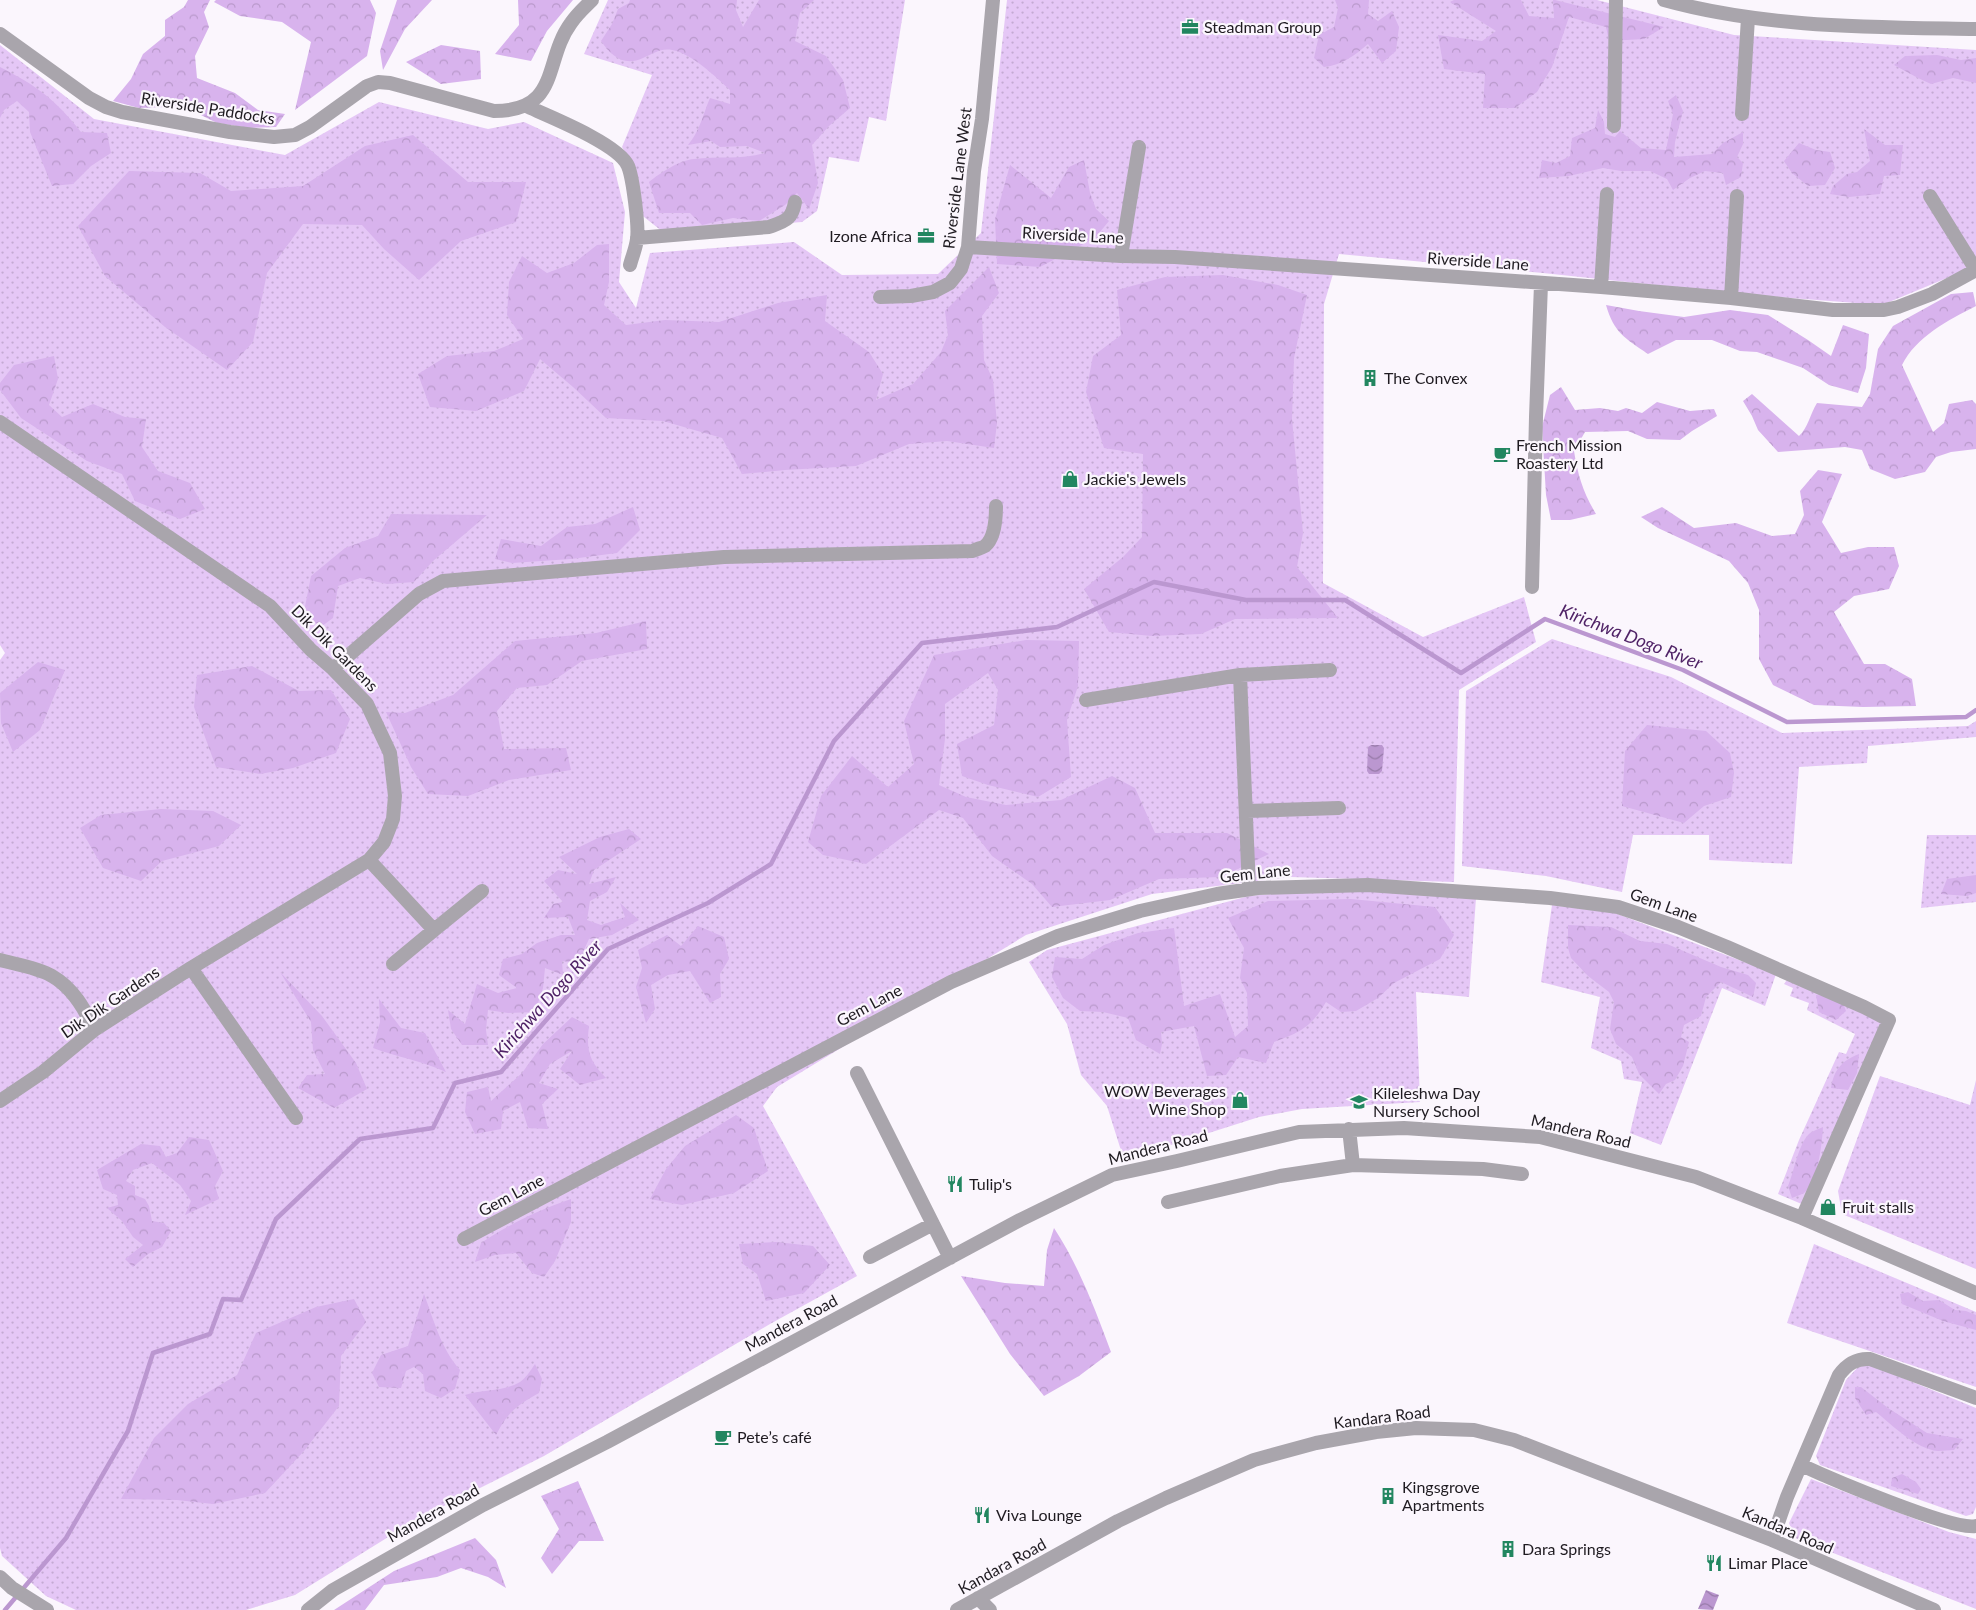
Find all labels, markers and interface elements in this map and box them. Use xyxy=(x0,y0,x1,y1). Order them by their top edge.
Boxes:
office icon: Steadman Group xyxy=(1180,17,1200,37)
place label: Steadman Group xyxy=(1204,17,1322,36)
street label: Riverside Paddocks xyxy=(140,88,276,127)
street label: Riverside Lane West xyxy=(938,106,975,250)
street label: Riverside Lane xyxy=(1022,222,1124,247)
place label: Izone Africa xyxy=(829,226,912,245)
office icon: Izone Africa xyxy=(916,226,936,246)
street label: Riverside Lane xyxy=(1427,247,1529,274)
building icon: The Convex xyxy=(1360,368,1380,388)
place label: The Convex xyxy=(1384,368,1468,387)
place label: French Mission Roastery Ltd xyxy=(1516,435,1622,472)
cafe icon: French Mission Roastery Ltd xyxy=(1492,444,1512,464)
shop icon: Jackie's Jewels xyxy=(1060,469,1080,489)
place label: Jackie's Jewels xyxy=(1084,469,1186,488)
water label: Kirichwa Dogo River xyxy=(1557,599,1707,674)
street label: Dik Dik Gardens xyxy=(288,600,383,695)
street label: Gem Lane xyxy=(1219,859,1291,886)
street label: Gem Lane xyxy=(1628,883,1701,926)
water label: Kirichwa Dogo River xyxy=(489,934,607,1062)
street label: Dik Dik Gardens xyxy=(57,962,163,1041)
street label: Gem Lane xyxy=(833,980,905,1030)
place label: WOW Beverages Wine Shop xyxy=(1104,1081,1226,1118)
place label: Kileleshwa Day Nursery School xyxy=(1373,1083,1481,1120)
shop icon: WOW Beverages Wine Shop xyxy=(1230,1090,1250,1110)
school or university icon: Kileleshwa Day Nursery School xyxy=(1349,1092,1369,1112)
street label: Mandera Road xyxy=(1529,1110,1633,1151)
street label: Mandera Road xyxy=(1106,1125,1210,1168)
street label: Gem Lane xyxy=(475,1170,547,1220)
restaurant icon: Tulip's xyxy=(945,1174,965,1194)
place label: Tulip's xyxy=(969,1174,1012,1193)
shop icon: Fruit stalls xyxy=(1818,1197,1838,1217)
place label: Fruit stalls xyxy=(1842,1197,1914,1216)
street label: Mandera Road xyxy=(741,1290,840,1355)
street label: Kandara Road xyxy=(1332,1401,1432,1432)
cafe icon: Pete’s café xyxy=(713,1427,733,1447)
place label: Pete’s café xyxy=(737,1427,812,1446)
place label: Kingsgrove Apartments xyxy=(1402,1477,1484,1514)
street label: Mandera Road xyxy=(383,1479,482,1546)
building icon: Kingsgrove Apartments xyxy=(1378,1486,1398,1506)
street label: Kandara Road xyxy=(1740,1502,1837,1557)
restaurant icon: Viva Lounge xyxy=(972,1505,992,1525)
place label: Viva Lounge xyxy=(996,1505,1082,1524)
street label: Kandara Road xyxy=(954,1534,1049,1598)
building icon: Dara Springs xyxy=(1498,1539,1518,1559)
place label: Dara Springs xyxy=(1522,1539,1611,1558)
restaurant icon: Limar Place xyxy=(1704,1553,1724,1573)
place label: Limar Place xyxy=(1728,1553,1808,1572)

